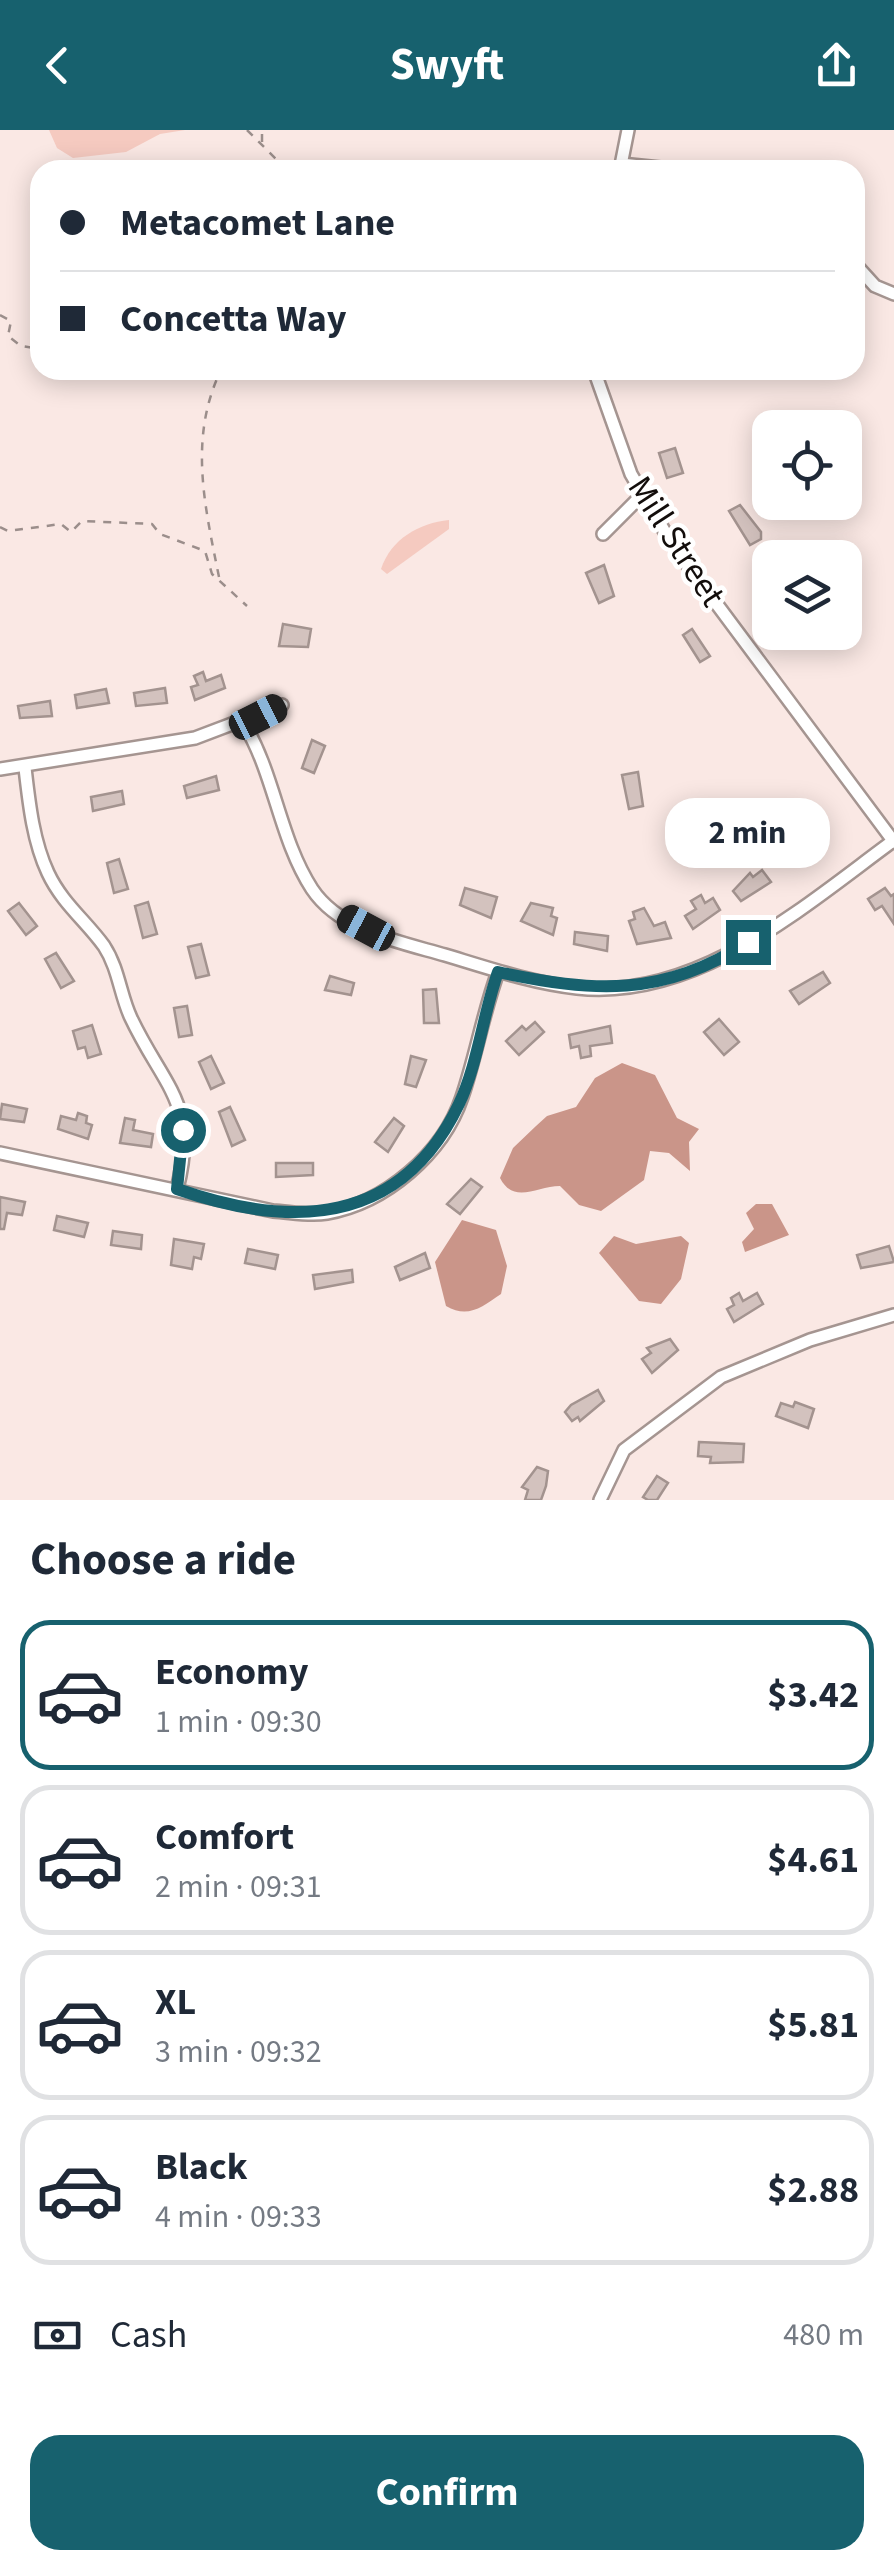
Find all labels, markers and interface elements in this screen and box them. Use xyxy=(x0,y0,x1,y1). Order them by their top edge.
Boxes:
text: Swyft xyxy=(390,33,504,97)
icon: back xyxy=(30,38,85,93)
icon: share xyxy=(809,38,864,93)
text: Metacomet Lane xyxy=(120,196,395,250)
text: Concetta Way xyxy=(120,292,346,346)
map controls xyxy=(752,410,862,650)
button: locate xyxy=(752,410,862,520)
street label: Mill Street xyxy=(615,466,737,617)
button: layers xyxy=(752,540,862,650)
car xyxy=(224,690,292,744)
callout: 2 min xyxy=(666,797,830,867)
text: 2 min xyxy=(709,810,786,856)
car xyxy=(332,901,400,955)
route end xyxy=(726,920,771,965)
route start xyxy=(161,1108,206,1153)
text: Choose a ride xyxy=(30,1528,296,1592)
text: Economy xyxy=(155,1645,308,1699)
icon: car xyxy=(35,1650,125,1740)
text: $3.42 xyxy=(767,1668,859,1722)
text: 1 min · 09:30 xyxy=(155,1699,322,1745)
text: Comfort xyxy=(155,1810,294,1864)
icon: car xyxy=(35,1815,125,1905)
text: $4.61 xyxy=(767,1833,859,1887)
text: 2 min · 09:31 xyxy=(155,1864,322,1910)
text: XL xyxy=(155,1975,196,2029)
icon: car xyxy=(35,1980,125,2070)
text: $5.81 xyxy=(767,1998,859,2052)
text: 3 min · 09:32 xyxy=(155,2029,322,2075)
text: Black xyxy=(155,2140,248,2194)
icon: car xyxy=(35,2145,125,2235)
text: $2.88 xyxy=(767,2163,859,2217)
text: 4 min · 09:33 xyxy=(155,2194,322,2240)
icon: cash xyxy=(30,2308,85,2363)
text: Cash xyxy=(110,2308,187,2362)
text: 480 m xyxy=(783,2312,864,2358)
button: Confirm xyxy=(30,2435,864,2550)

